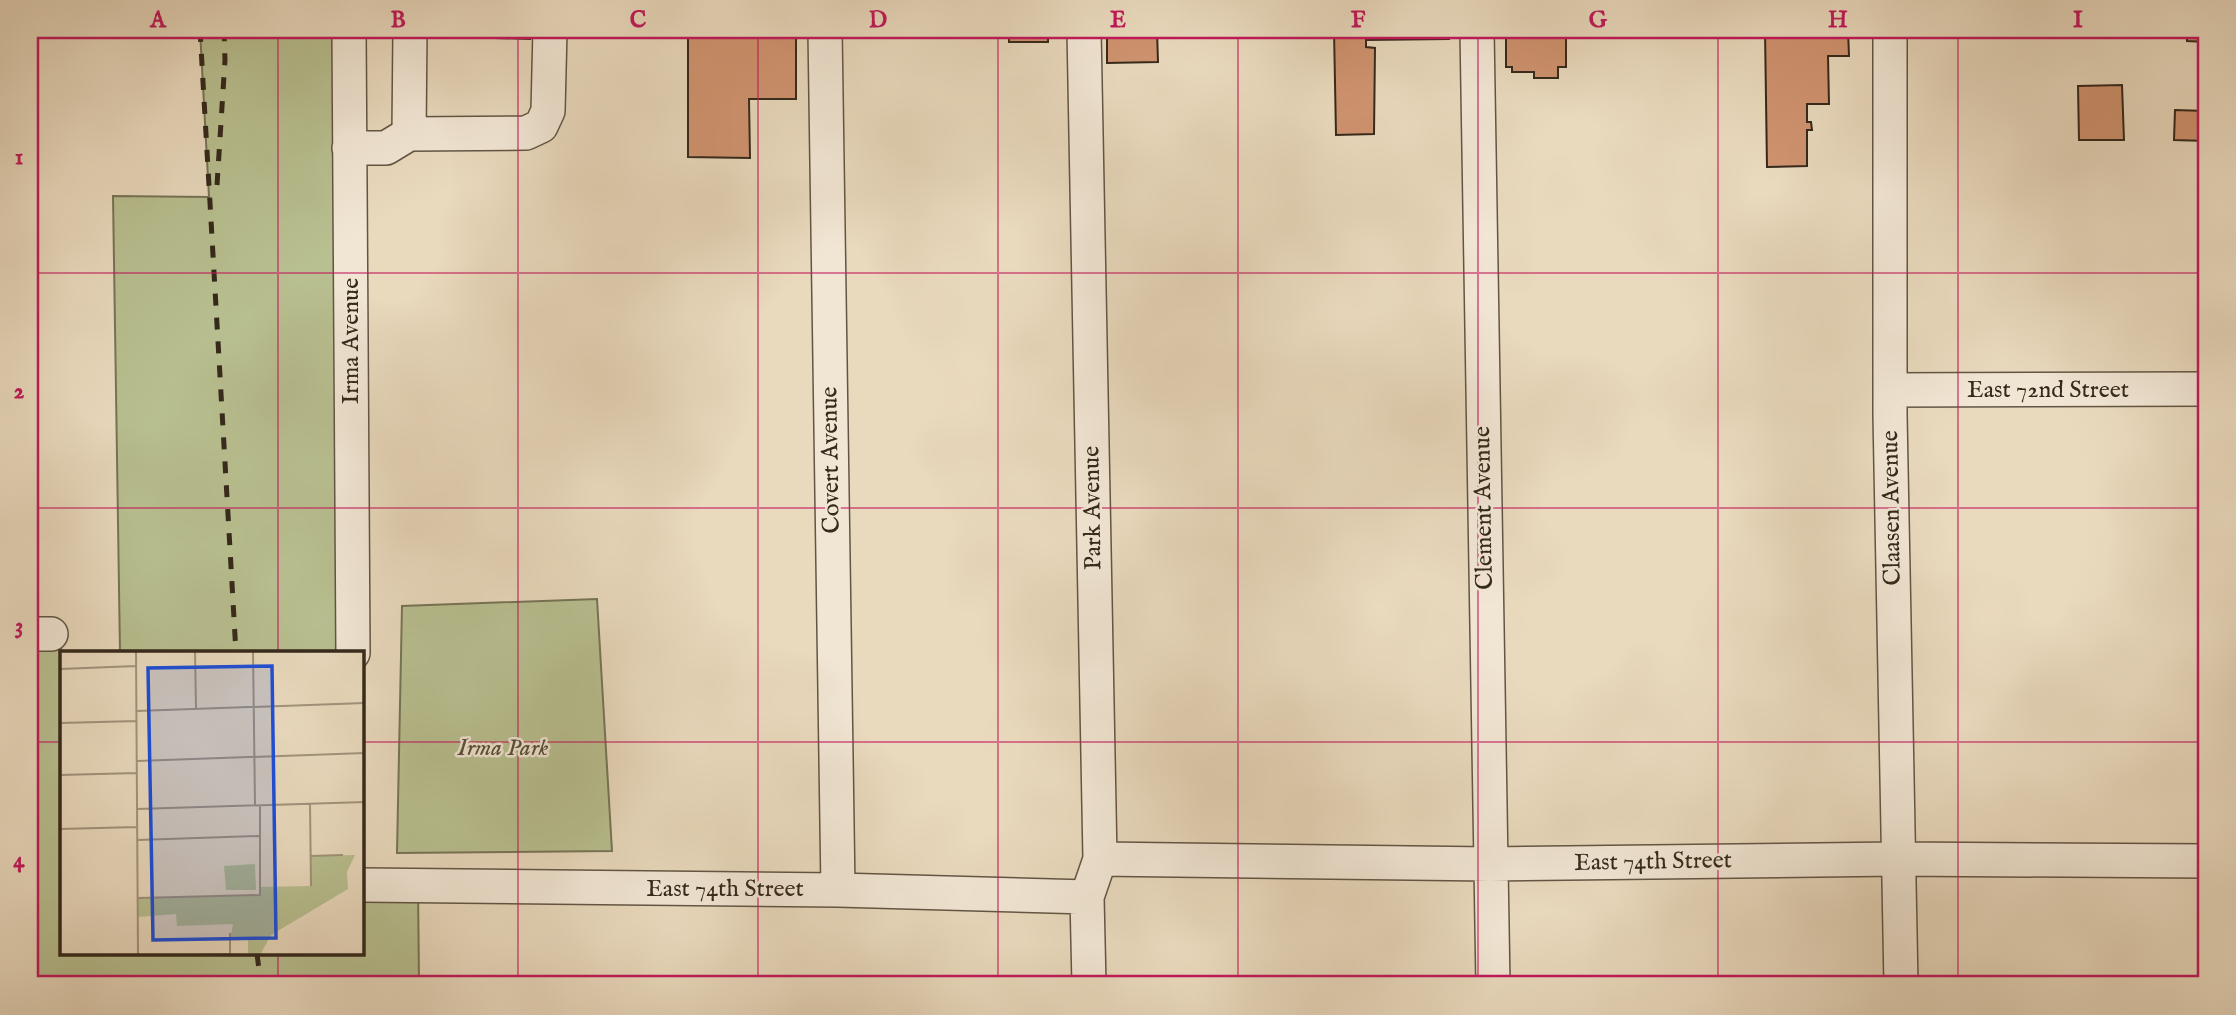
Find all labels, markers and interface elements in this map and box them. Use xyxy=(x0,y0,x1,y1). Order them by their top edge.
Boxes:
text: A xyxy=(149,6,167,35)
text: B xyxy=(390,6,406,35)
text: C xyxy=(630,6,647,35)
text: D xyxy=(869,6,887,35)
text: E xyxy=(1110,6,1126,35)
text: F xyxy=(1351,6,1366,35)
text: G xyxy=(1589,6,1608,35)
text: H xyxy=(1828,6,1848,35)
text: I xyxy=(2073,6,2083,35)
text: 1 xyxy=(15,143,23,172)
street label: Irma Avenue xyxy=(336,278,367,404)
street label: East 72nd Street xyxy=(1967,375,2129,406)
text: 2 xyxy=(14,377,25,406)
street label: Covert Avenue xyxy=(814,386,848,534)
street label: Clement Avenue xyxy=(1467,426,1501,590)
street label: Claasen Avenue xyxy=(1875,430,1909,586)
street label: Park Avenue xyxy=(1076,446,1110,570)
text: 3 xyxy=(15,612,23,641)
inset map xyxy=(60,651,364,956)
park label: Irma Park xyxy=(457,733,549,764)
street label: East 74th Street xyxy=(1574,845,1732,879)
text: 4 xyxy=(13,846,25,875)
street label: East 74th Street xyxy=(646,874,804,905)

